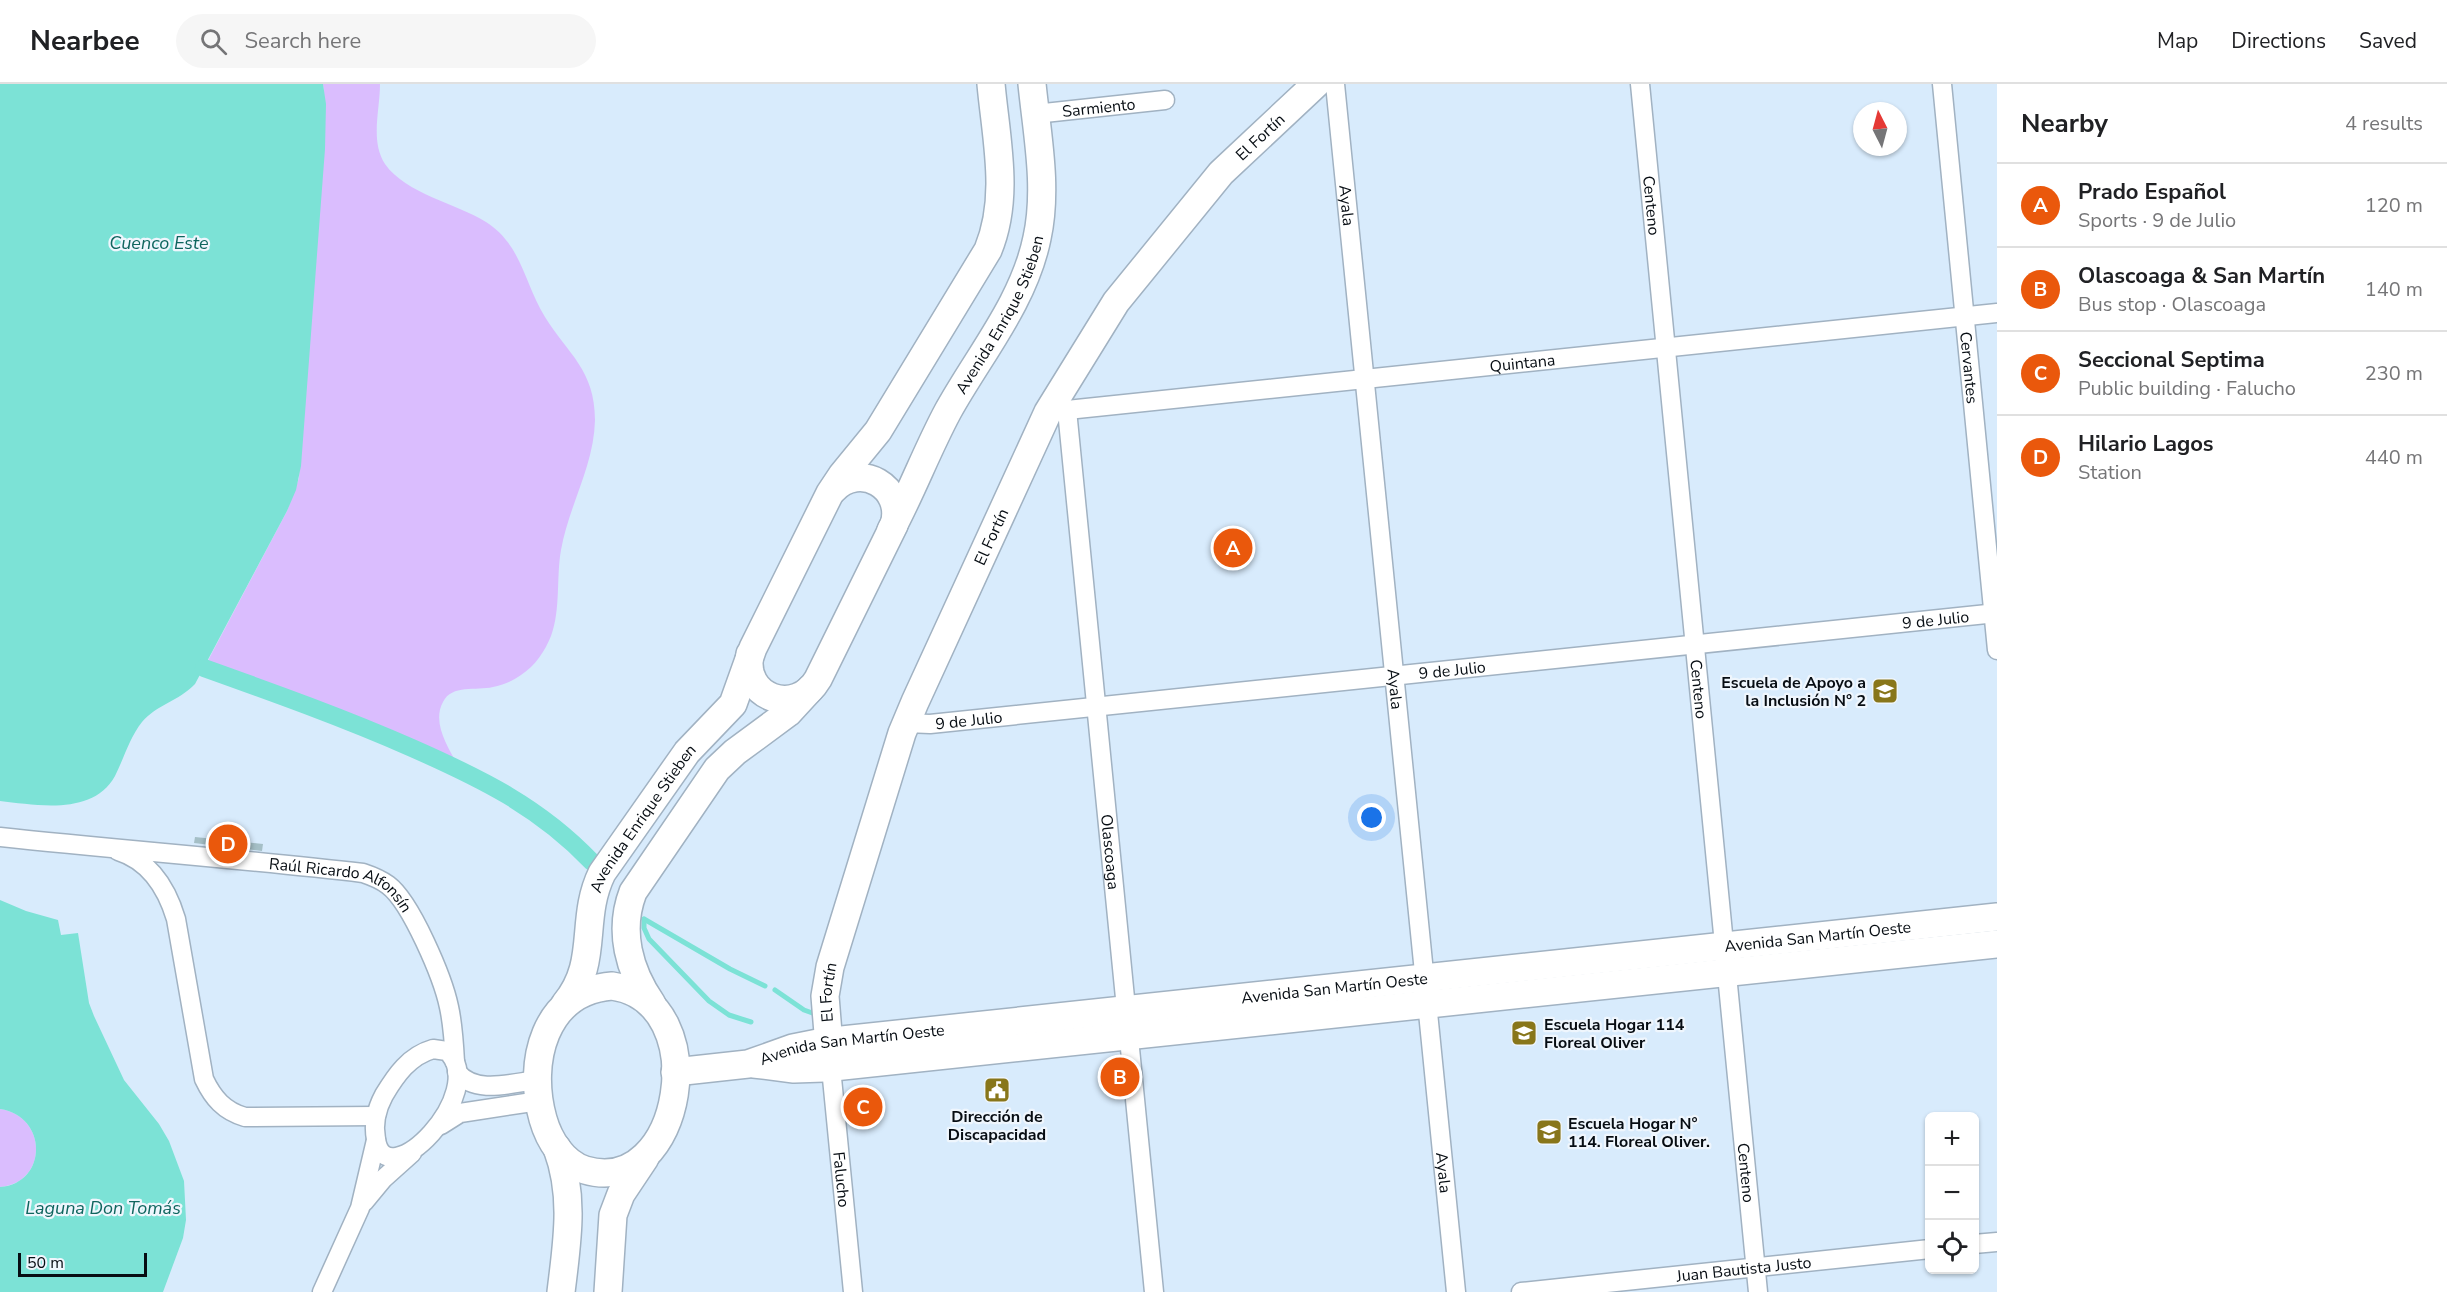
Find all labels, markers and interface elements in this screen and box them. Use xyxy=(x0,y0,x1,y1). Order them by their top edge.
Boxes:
search box xyxy=(176,14,596,68)
text: Nearbee xyxy=(30,22,140,60)
icon: search xyxy=(197,25,230,58)
text: Search here xyxy=(245,26,361,56)
text: Map xyxy=(2157,27,2198,55)
text: Directions xyxy=(2231,27,2326,55)
text: Saved xyxy=(2359,27,2417,55)
street label: Sarmiento xyxy=(1061,93,1137,123)
north arrow xyxy=(1853,102,1907,156)
text: Nearby xyxy=(2021,106,2108,141)
street label: El Fortín xyxy=(1231,109,1290,166)
text: 4 results xyxy=(2345,110,2423,137)
street label: Centeno xyxy=(1637,175,1665,236)
text: Prado Español xyxy=(2078,177,2226,207)
street label: Ayala xyxy=(1333,184,1359,227)
text: A xyxy=(2033,192,2048,219)
text: 120 m xyxy=(2365,192,2423,219)
text: Sports · 9 de Julio xyxy=(2078,207,2236,234)
water label: Cuenco Este xyxy=(109,231,209,255)
street label: Avenida Enrique Stieben xyxy=(951,233,1049,398)
text: Olascoaga & San Martín xyxy=(2078,261,2325,291)
text: B xyxy=(2034,276,2047,303)
text: 140 m xyxy=(2365,276,2423,303)
text: Bus stop · Olascoaga xyxy=(2078,291,2266,318)
street label: Cervantes xyxy=(1954,331,1983,405)
text: Seccional Septima xyxy=(2078,345,2265,375)
street label: Quintana xyxy=(1489,349,1556,378)
text: C xyxy=(2034,360,2047,387)
text: 230 m xyxy=(2365,360,2423,387)
text: Public building · Falucho xyxy=(2078,375,2296,402)
text: Hilario Lagos xyxy=(2078,429,2214,459)
text: D xyxy=(2033,444,2048,471)
text: 440 m xyxy=(2365,444,2423,471)
text: Station xyxy=(2078,459,2142,486)
street label: El Fortín xyxy=(969,505,1014,569)
pin: A xyxy=(1214,526,1252,570)
street label: 9 de Julio xyxy=(1901,606,1970,635)
street label: 9 de Julio xyxy=(1418,656,1487,685)
street label: Centeno xyxy=(1684,658,1712,720)
street label: Ayala xyxy=(1382,668,1408,711)
place label: Escuela de Apoyo a la Inclusión N° 2 xyxy=(1721,672,1866,712)
school or university icon: Escuela de Apoyo a la Inclusión N° 2 xyxy=(1870,676,1900,706)
street label: 9 de Julio xyxy=(934,707,1004,735)
street label: Avenida Enrique Stieben xyxy=(585,739,701,896)
your location xyxy=(1357,803,1386,832)
street label: Olascoaga xyxy=(1095,813,1124,891)
pin: D xyxy=(208,822,248,867)
street label: Raúl Ricardo Alfonsín xyxy=(268,853,417,917)
street label: Avenida San Martín Oeste xyxy=(1723,916,1912,958)
street label: El Fortín xyxy=(815,961,843,1023)
street label: Avenida San Martín Oeste xyxy=(1240,968,1429,1009)
place label: Escuela Hogar 114 Floreal Oliver xyxy=(1544,1014,1685,1054)
school or university icon: Escuela Hogar 114 Floreal Oliver xyxy=(1509,1018,1539,1048)
street label: Avenida San Martín Oeste xyxy=(757,1019,946,1071)
pin: B xyxy=(1100,1054,1140,1100)
public building icon: Dirección de Discapacidad xyxy=(982,1075,1012,1105)
pin: C xyxy=(844,1084,882,1130)
place label: Dirección de Discapacidad xyxy=(948,1106,1046,1146)
map controls xyxy=(1925,1112,1979,1274)
button: + xyxy=(1925,1112,1979,1166)
place label: Escuela Hogar N° 114. Floreal Oliver. xyxy=(1568,1113,1710,1153)
school or university icon: Escuela Hogar N° 114. Floreal Oliver. xyxy=(1534,1117,1564,1147)
street label: Centeno xyxy=(1732,1142,1759,1204)
street label: Falucho xyxy=(827,1151,855,1209)
street label: Ayala xyxy=(1430,1151,1456,1194)
button: − xyxy=(1925,1166,1979,1220)
water label: Laguna Don Tomás xyxy=(25,1196,181,1220)
button: locate xyxy=(1925,1220,1979,1274)
scale bar xyxy=(18,1250,147,1278)
text: 50 m xyxy=(27,1252,64,1274)
street label: Juan Bautista Justo xyxy=(1674,1252,1813,1288)

